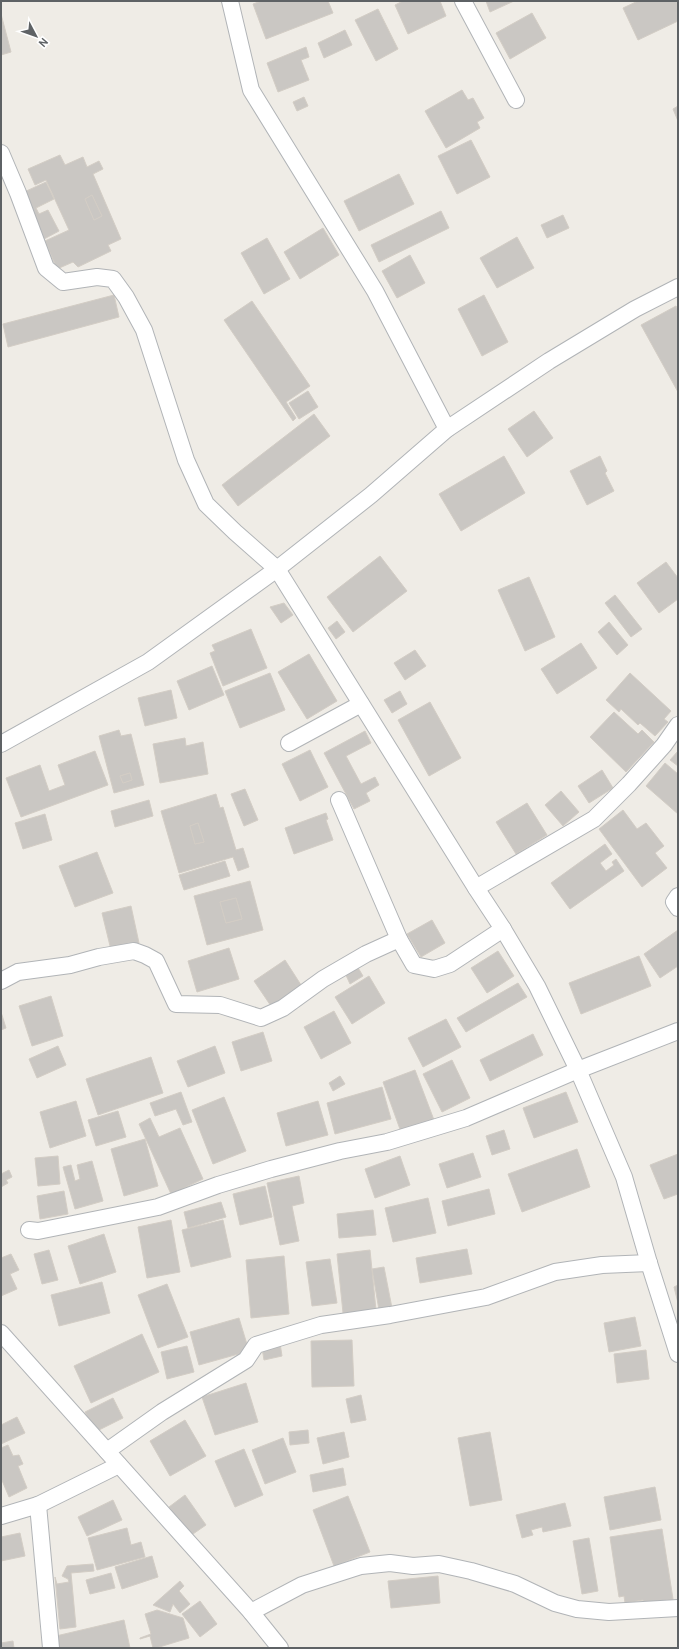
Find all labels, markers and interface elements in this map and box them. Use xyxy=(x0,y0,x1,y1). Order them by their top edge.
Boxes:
north arrow xyxy=(16,16,56,56)
text: N xyxy=(36,35,51,50)

